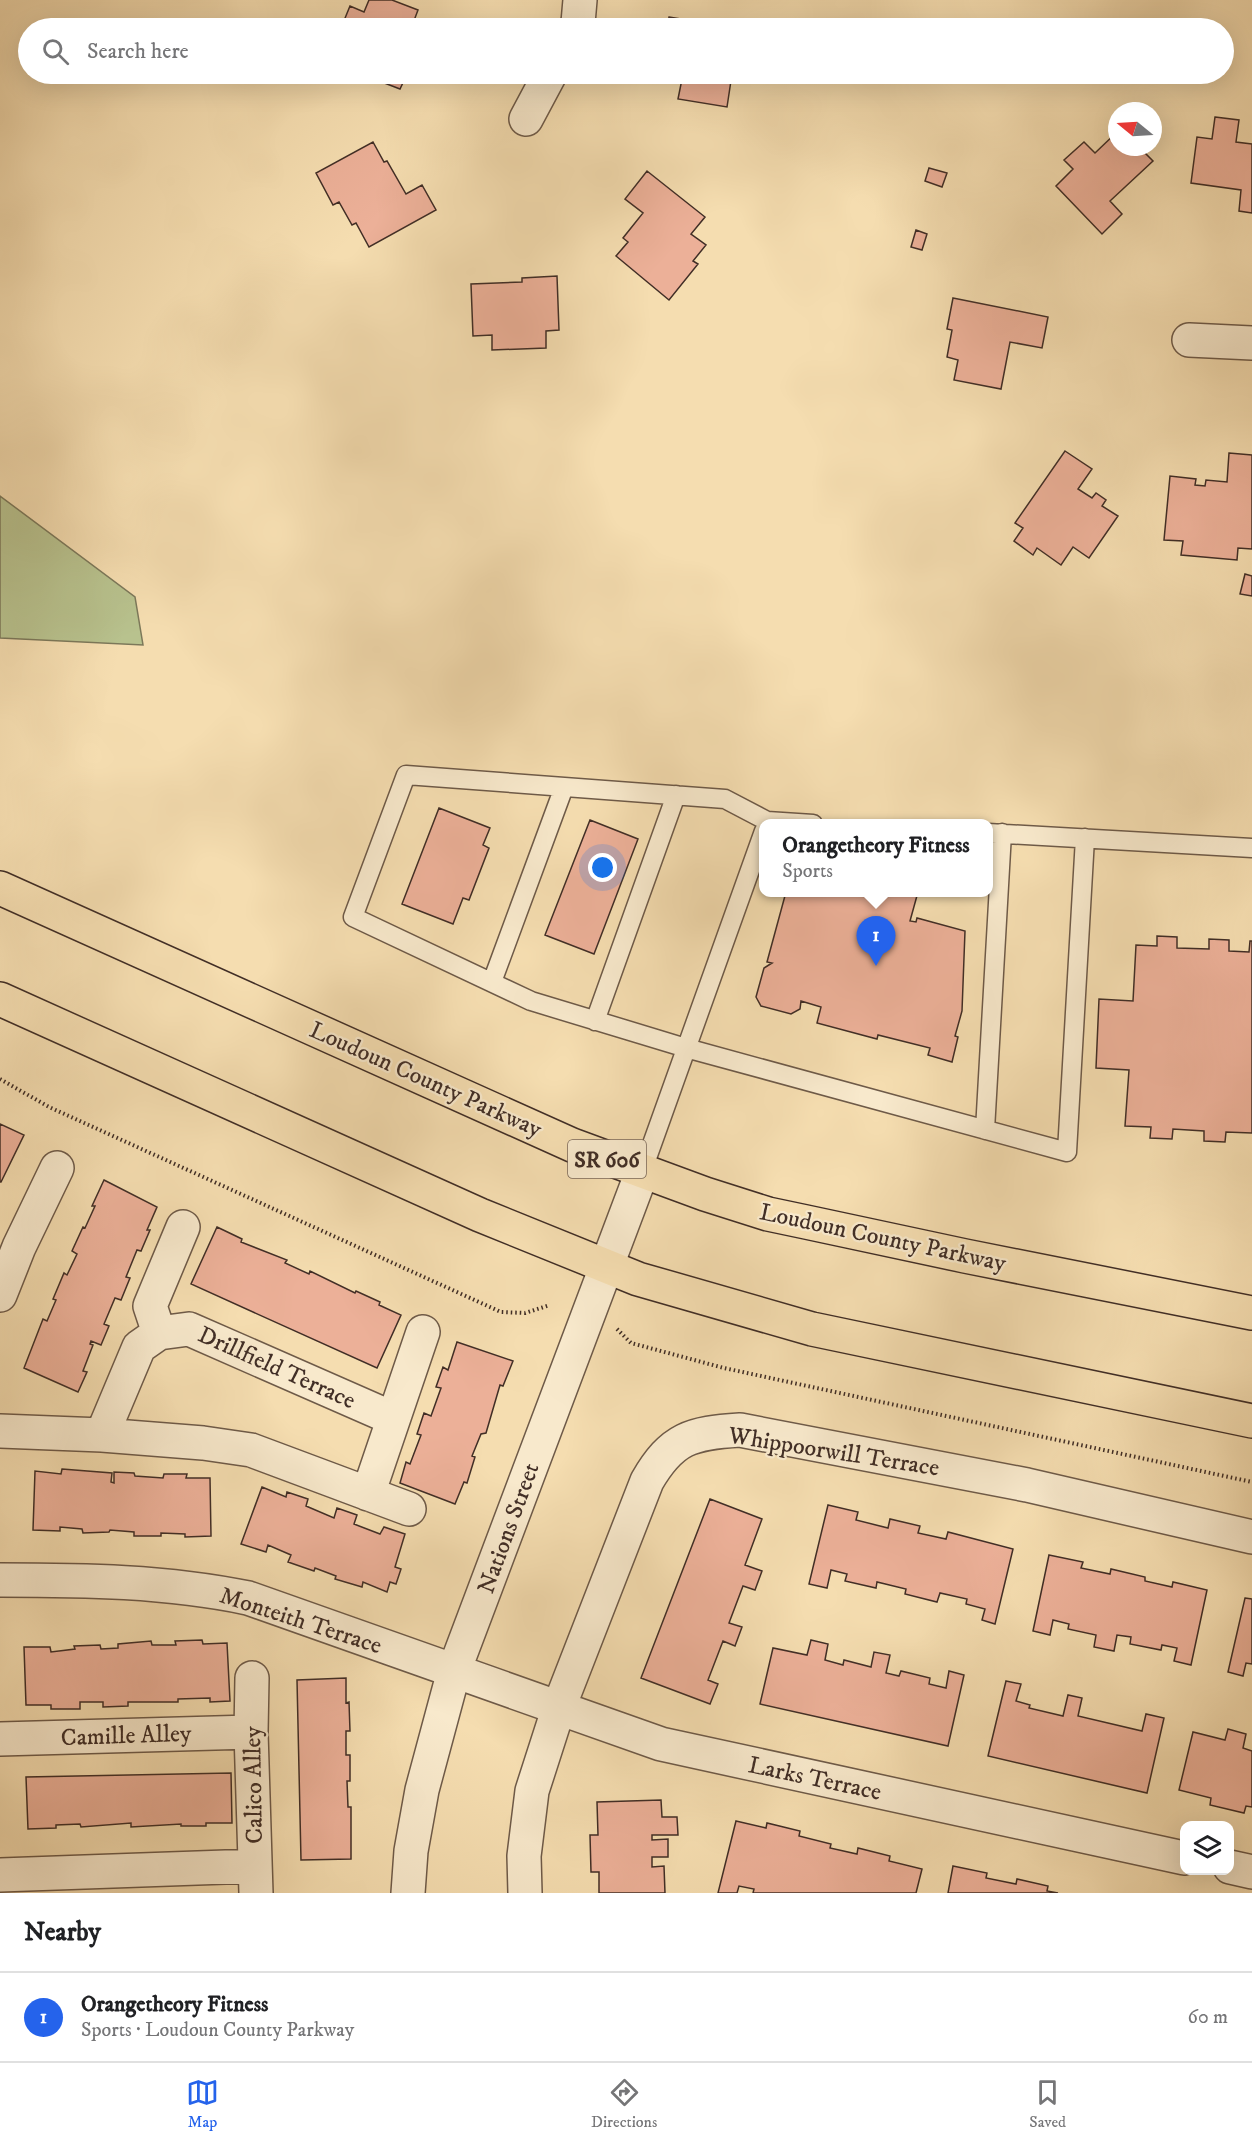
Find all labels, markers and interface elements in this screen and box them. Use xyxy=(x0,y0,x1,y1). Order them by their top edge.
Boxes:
search box xyxy=(18,18,1234,84)
icon: search xyxy=(39,35,72,68)
text: Search here xyxy=(87,38,189,65)
north arrow xyxy=(1108,102,1162,156)
popup xyxy=(759,819,993,897)
text: Orangetheory Fitness xyxy=(782,832,970,859)
your location xyxy=(588,853,617,882)
text: Sports xyxy=(782,859,833,884)
pin: 1 xyxy=(856,916,896,966)
street label: Loudoun County Parkway xyxy=(305,1015,547,1145)
road number: SR 606 xyxy=(568,1140,646,1178)
street label: Loudoun County Parkway xyxy=(757,1197,1009,1279)
street label: Drillfield Terrace xyxy=(193,1320,360,1416)
street label: Whippoorwill Terrace xyxy=(725,1420,941,1483)
street label: Nations Street xyxy=(471,1458,547,1598)
street label: Monteith Terrace xyxy=(216,1581,386,1661)
street label: Camille Alley xyxy=(60,1719,192,1753)
street label: Calico Alley xyxy=(238,1725,270,1844)
street label: Larks Terrace xyxy=(745,1750,884,1808)
map controls xyxy=(1180,1821,1234,1875)
button: layers xyxy=(1180,1821,1234,1875)
text: Nearby xyxy=(24,1916,101,1949)
text: Orangetheory Fitness xyxy=(81,1991,268,2018)
text: 1 xyxy=(40,2005,47,2030)
text: 60 m xyxy=(1188,2005,1228,2030)
text: Sports · Loudoun County Parkway xyxy=(81,2018,354,2043)
tab: Map xyxy=(186,2076,219,2132)
tab: Directions xyxy=(591,2076,657,2132)
tab: Saved xyxy=(1029,2076,1066,2132)

